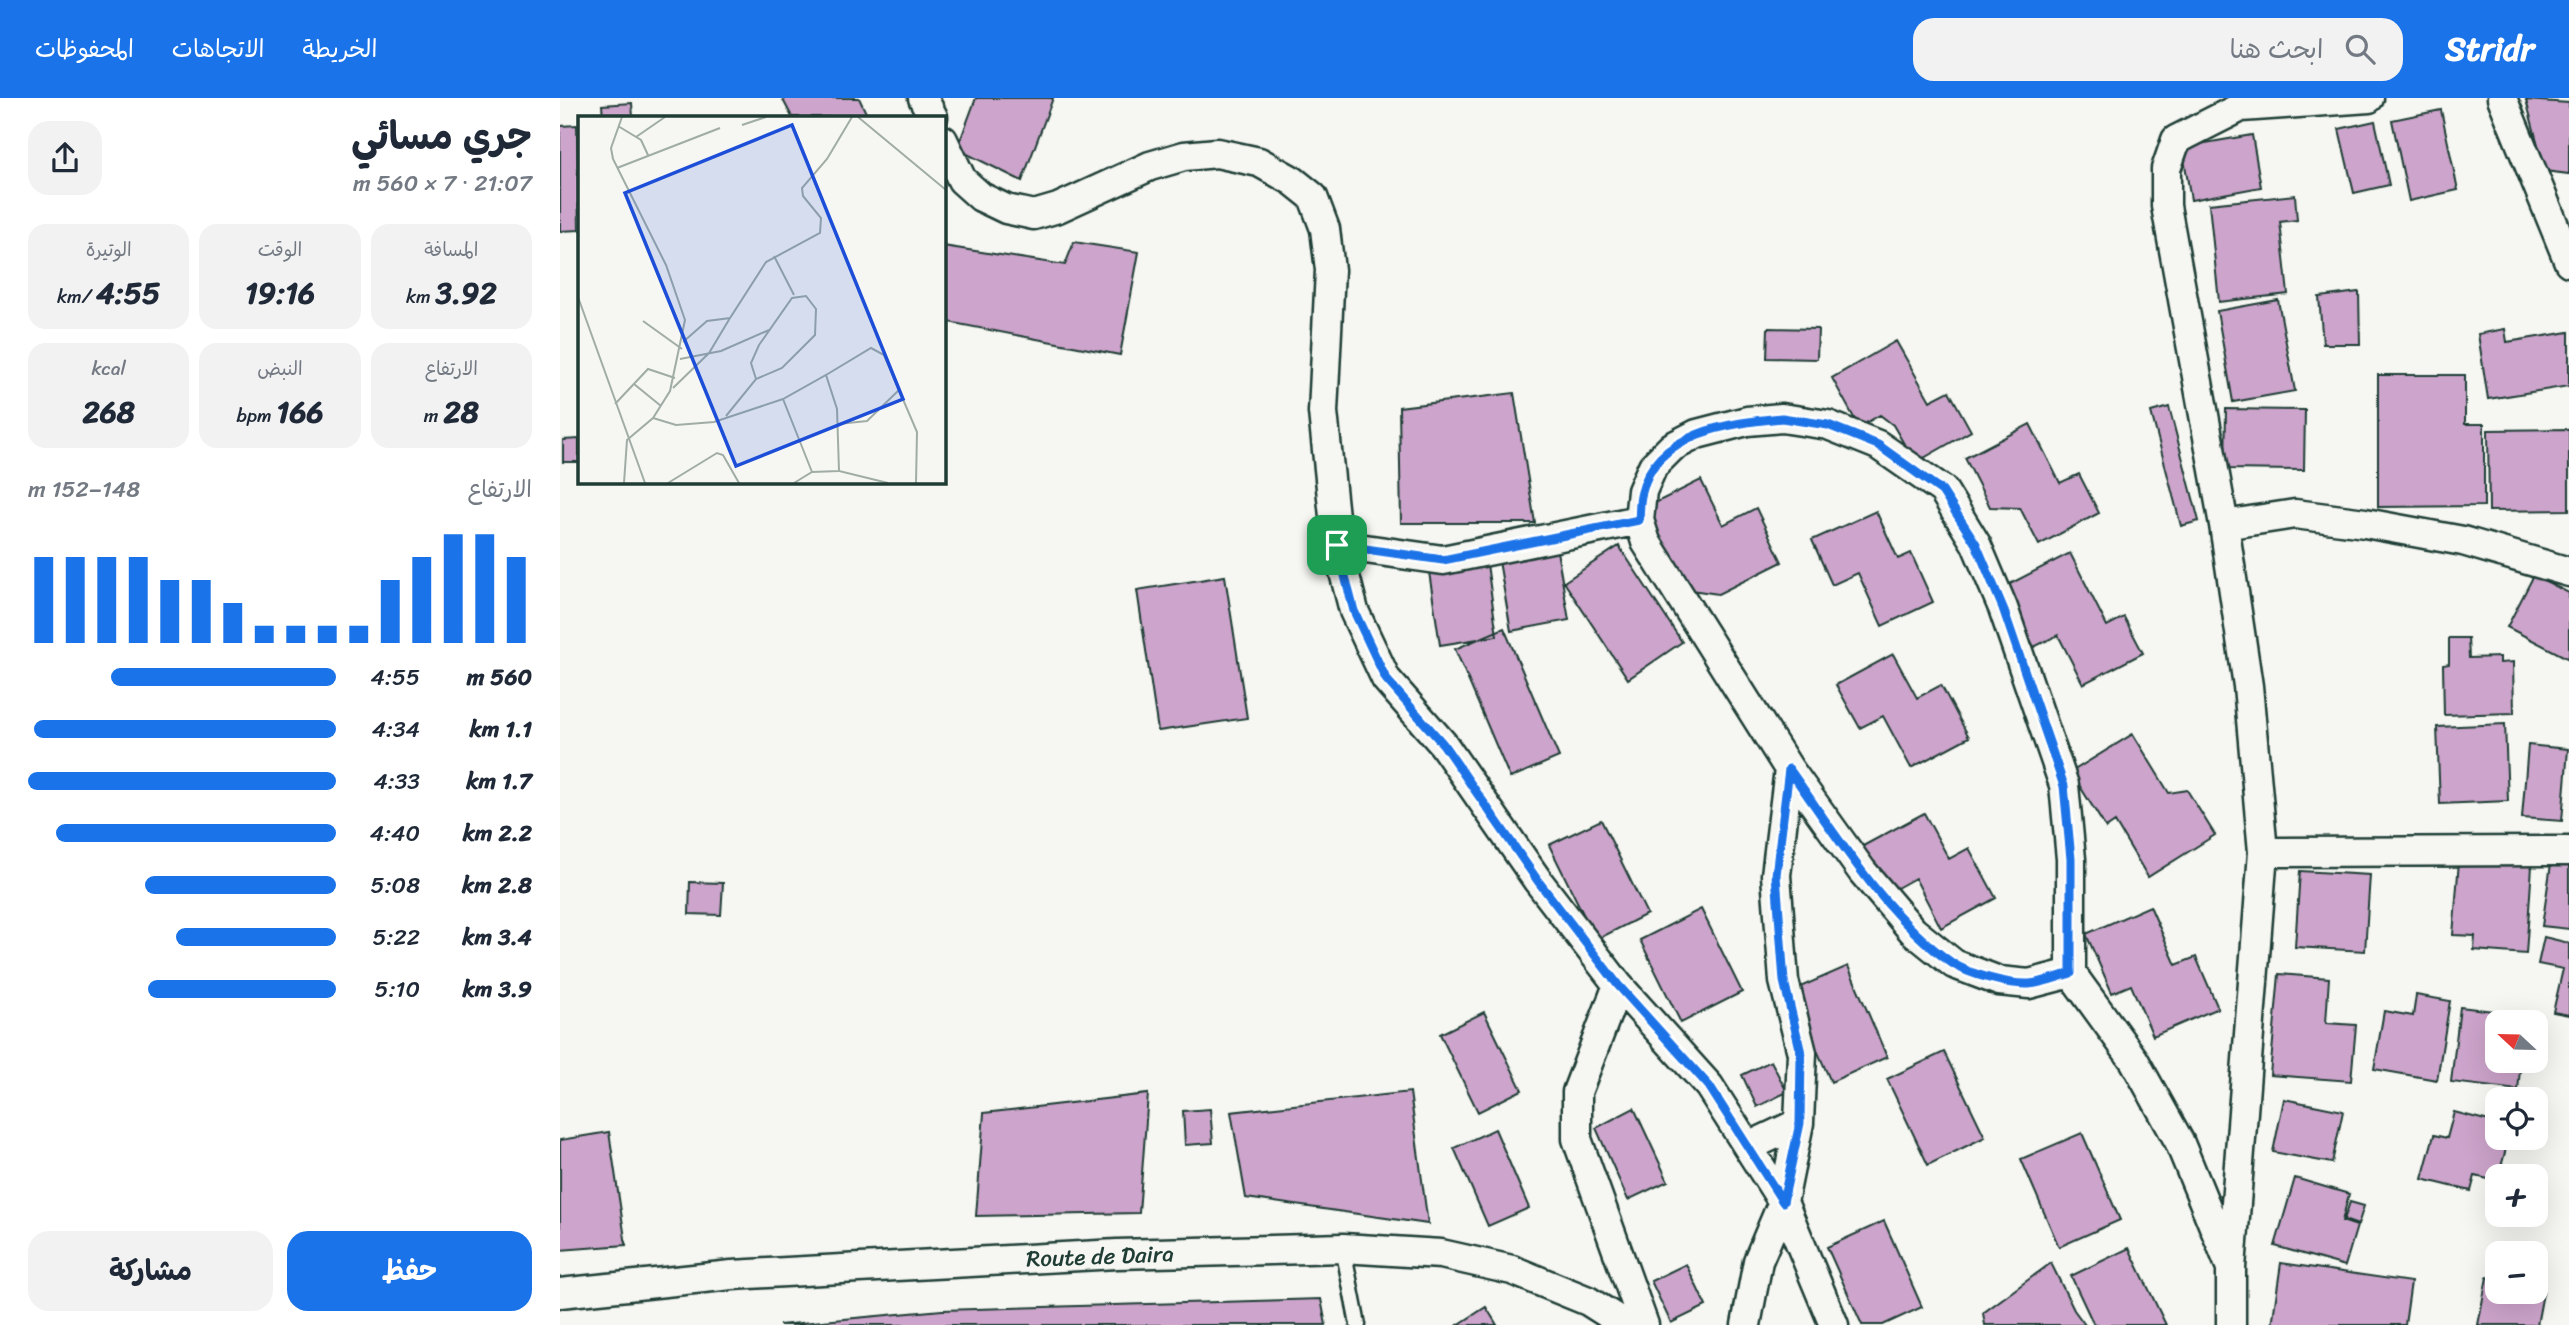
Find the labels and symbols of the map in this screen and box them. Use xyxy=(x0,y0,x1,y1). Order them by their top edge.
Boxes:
inset map xyxy=(578,116,945,483)
pin xyxy=(1307,515,1367,575)
north arrow xyxy=(2485,1010,2548,1073)
street label: Route de Daira xyxy=(1026,1233,1175,1280)

